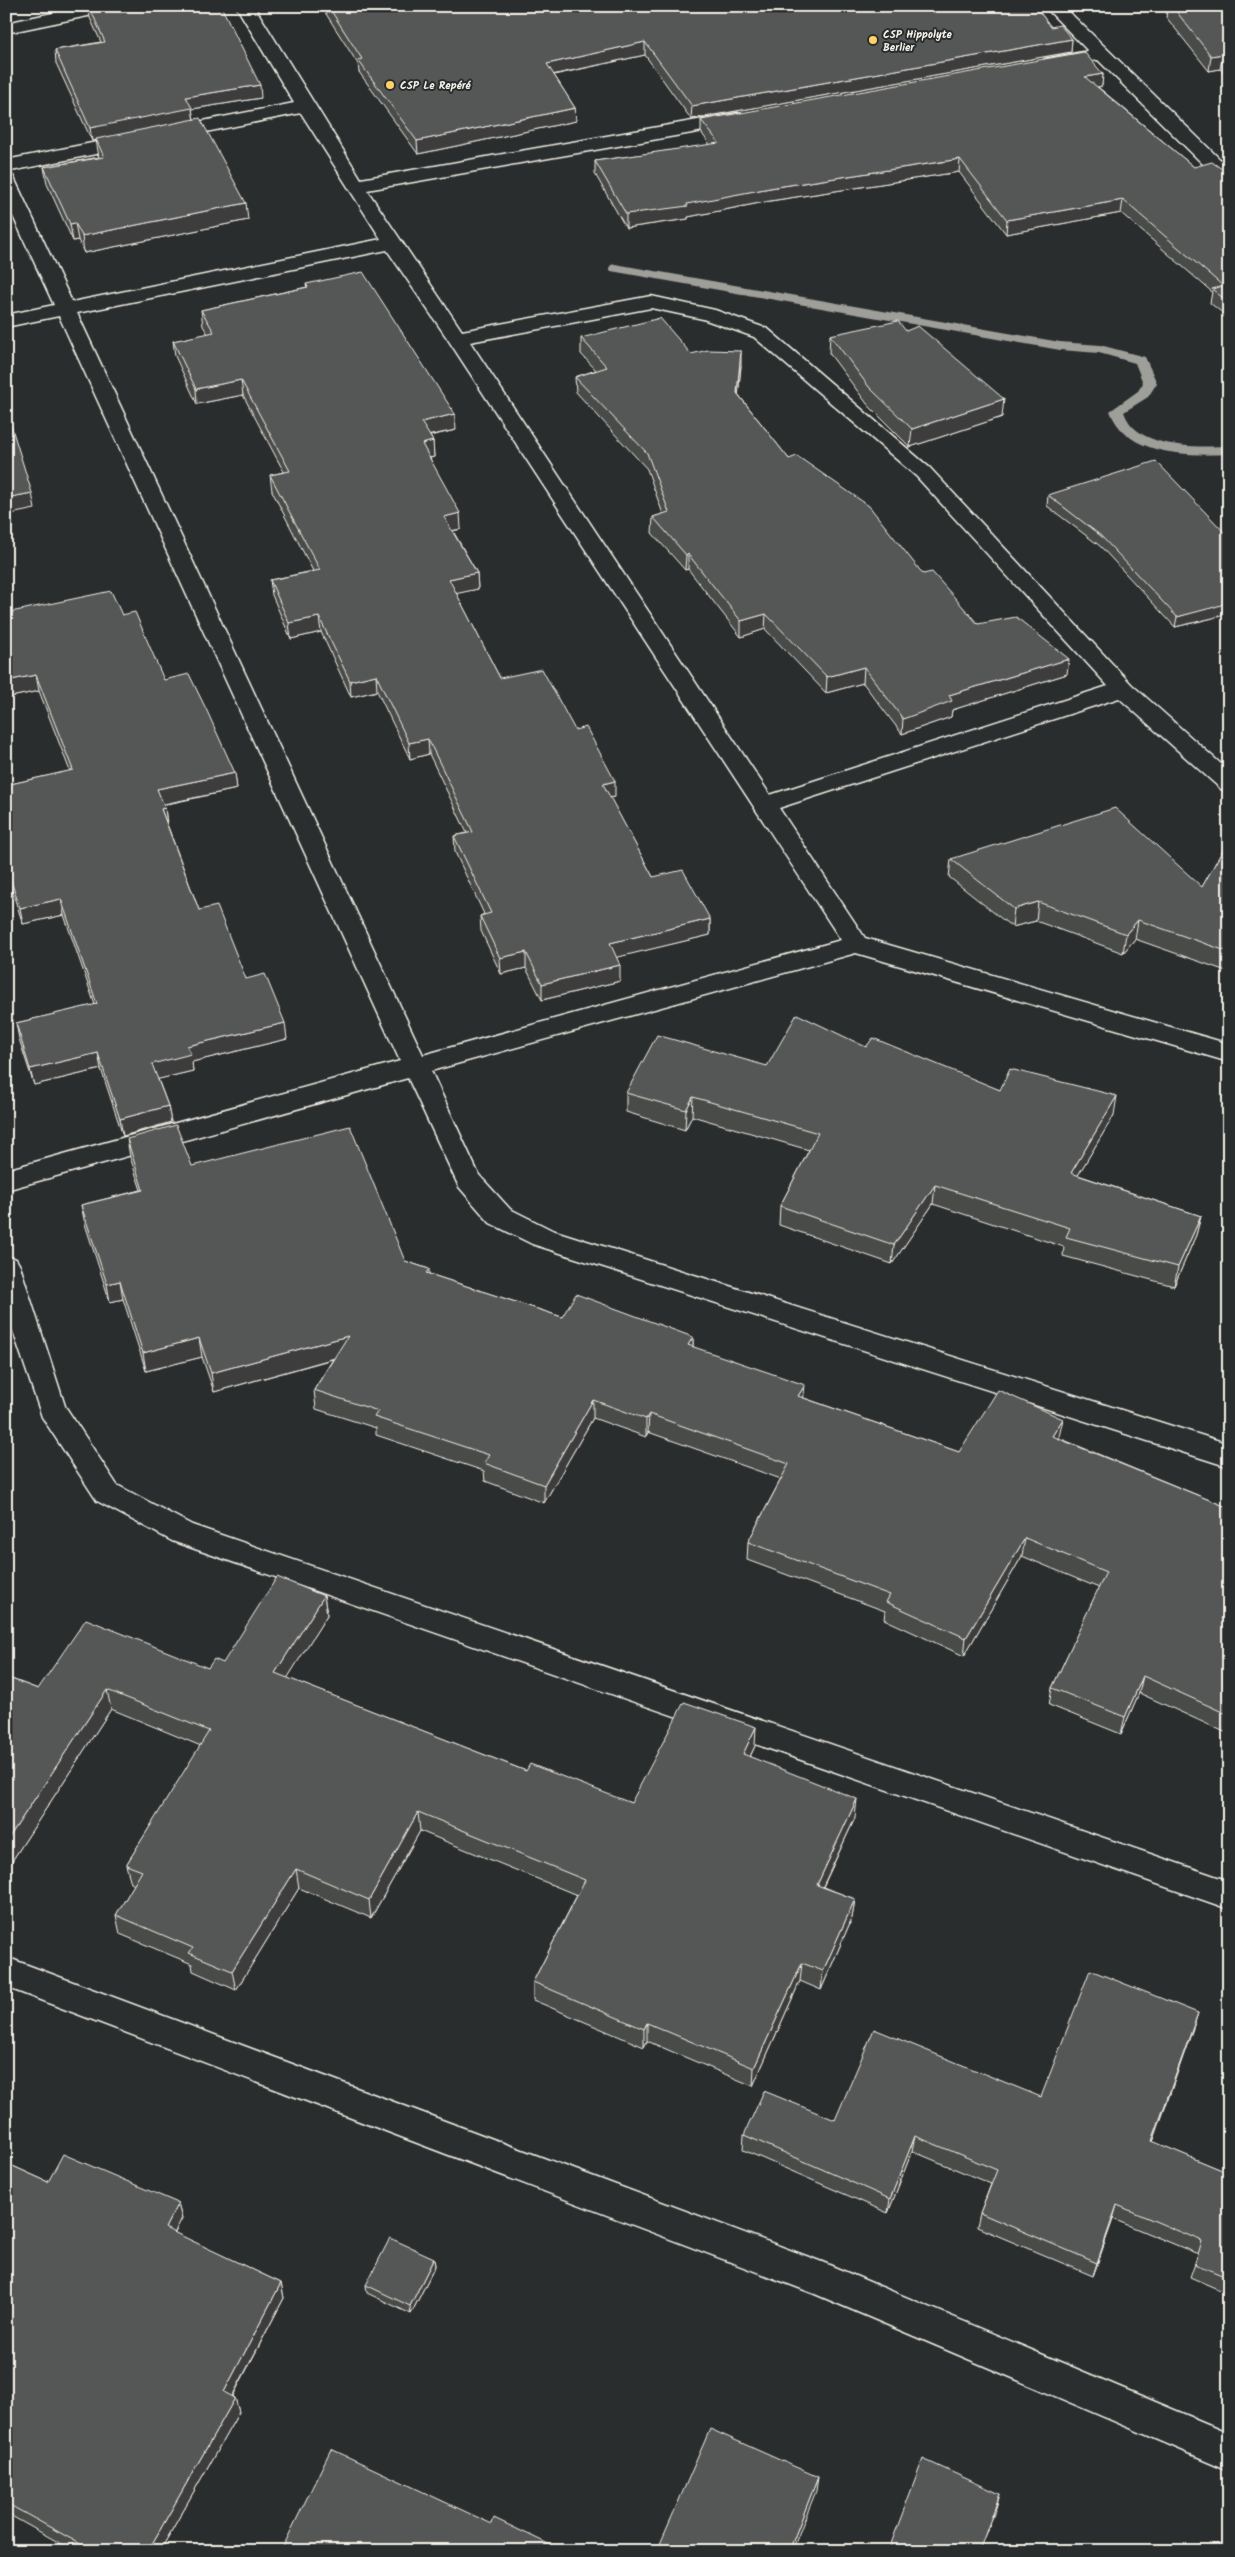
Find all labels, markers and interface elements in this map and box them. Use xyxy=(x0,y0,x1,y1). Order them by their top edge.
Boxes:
place label: CSP Hippolyte Berlier xyxy=(883,26,953,57)
marker: CSP Hippolyte Berlier xyxy=(867,34,879,46)
place label: CSP Le Repéré xyxy=(400,77,472,95)
marker: CSP Le Repéré xyxy=(384,79,396,91)

